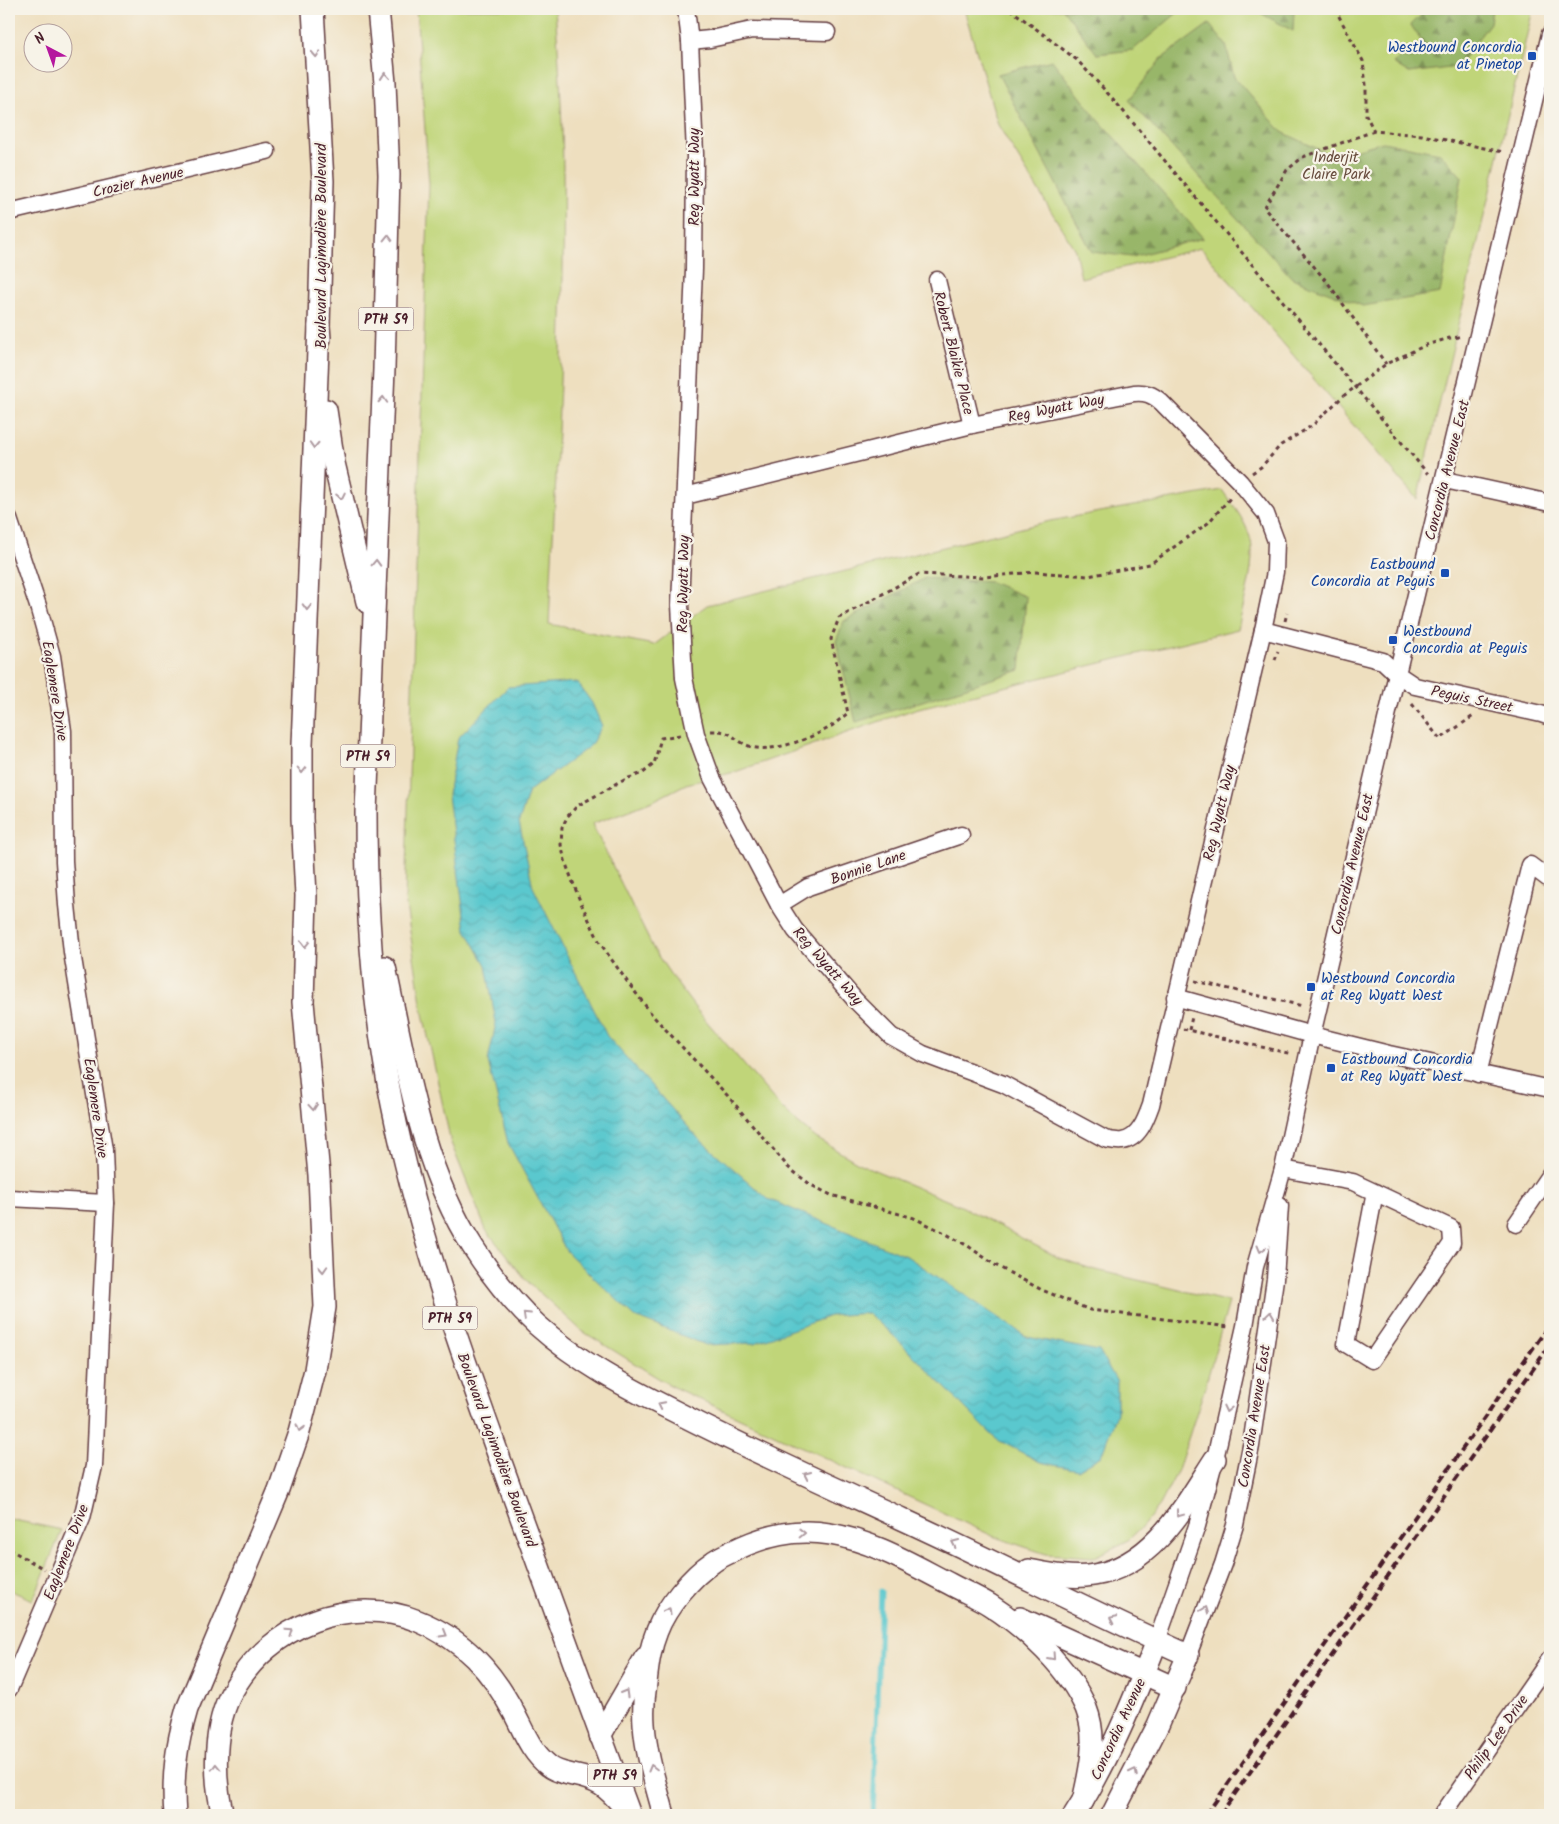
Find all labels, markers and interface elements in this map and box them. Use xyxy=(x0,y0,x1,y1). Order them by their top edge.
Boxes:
north arrow xyxy=(22,22,72,72)
text: N xyxy=(30,28,51,50)
place label: Westbound Concordia at Pinetop xyxy=(1388,36,1522,77)
one-way arrow xyxy=(310,50,321,58)
marker: Westbound Concordia at Pinetop xyxy=(1526,50,1538,62)
one-way arrow xyxy=(380,71,391,79)
street label: Reg Wyatt Way xyxy=(683,127,707,226)
street label: Boulevard Lagimodière Boulevard xyxy=(310,143,334,349)
park label: Inderjit Claire Park xyxy=(1302,146,1371,187)
street label: Crozier Avenue xyxy=(90,161,186,205)
one-way arrow xyxy=(383,234,393,242)
street label: Robert Blaikie Place xyxy=(926,289,980,418)
road number: PTH 59 xyxy=(358,308,414,330)
street label: Reg Wyatt Way xyxy=(1006,388,1107,430)
one-way arrow xyxy=(377,396,388,404)
street label: Concordia Avenue East xyxy=(1419,397,1477,543)
one-way arrow xyxy=(308,441,319,449)
one-way arrow xyxy=(336,491,346,500)
street label: Reg Wyatt Way xyxy=(671,534,697,633)
place label: Eastbound Concordia at Peguis xyxy=(1311,553,1436,594)
one-way arrow xyxy=(371,558,381,566)
marker: Eastbound Concordia at Peguis xyxy=(1439,567,1451,579)
one-way arrow xyxy=(302,604,313,612)
place label: Westbound Concordia at Peguis xyxy=(1403,620,1528,661)
marker: Westbound Concordia at Peguis xyxy=(1387,634,1399,646)
street label: Eaglemere Drive xyxy=(34,639,74,743)
street label: Peguis Street xyxy=(1429,680,1515,720)
road number: PTH 59 xyxy=(340,744,396,768)
street label: Reg Wyatt Way xyxy=(1197,762,1243,864)
one-way arrow xyxy=(297,766,307,774)
street label: Concordia Avenue East xyxy=(1325,791,1381,937)
street label: Bonnie Lane xyxy=(827,844,910,892)
street label: Reg Wyatt Way xyxy=(786,922,869,1012)
one-way arrow xyxy=(299,941,310,949)
place label: Westbound Concordia at Reg Wyatt West xyxy=(1321,967,1455,1008)
marker: Westbound Concordia at Reg Wyatt West xyxy=(1305,981,1317,993)
place label: Eastbound Concordia at Reg Wyatt West xyxy=(1341,1048,1473,1089)
street label: Eaglemere Drive xyxy=(76,1056,114,1160)
marker: Eastbound Concordia at Reg Wyatt West xyxy=(1325,1062,1337,1074)
one-way arrow xyxy=(307,1103,318,1111)
one-way arrow xyxy=(1256,1245,1266,1253)
one-way arrow xyxy=(318,1265,329,1273)
road number: PTH 59 xyxy=(422,1306,478,1330)
one-way arrow xyxy=(1264,1311,1274,1320)
one-way arrow xyxy=(523,1312,532,1321)
street label: Concordia Avenue East xyxy=(1232,1343,1278,1489)
street label: Boulevard Lagimodière Boulevard xyxy=(450,1350,543,1552)
one-way arrow xyxy=(657,1401,666,1411)
one-way arrow xyxy=(1222,1404,1233,1413)
one-way arrow xyxy=(295,1424,306,1433)
one-way arrow xyxy=(803,1471,812,1481)
street label: Eaglemere Drive xyxy=(38,1501,96,1604)
one-way arrow xyxy=(1176,1508,1185,1518)
one-way arrow xyxy=(799,1528,807,1538)
one-way arrow xyxy=(951,1539,960,1550)
one-way arrow xyxy=(1199,1606,1210,1615)
one-way arrow xyxy=(661,1607,671,1616)
one-way arrow xyxy=(1109,1615,1118,1626)
one-way arrow xyxy=(439,1628,448,1638)
one-way arrow xyxy=(284,1629,294,1638)
one-way arrow xyxy=(1046,1652,1055,1661)
street label: Concordia Avenue xyxy=(1085,1674,1153,1785)
one-way arrow xyxy=(618,1690,628,1699)
street label: Philip Lee Drive xyxy=(1459,1690,1535,1785)
one-way arrow xyxy=(211,1763,222,1771)
road number: PTH 59 xyxy=(588,1764,642,1786)
one-way arrow xyxy=(647,1764,658,1773)
one-way arrow xyxy=(1128,1768,1138,1777)

